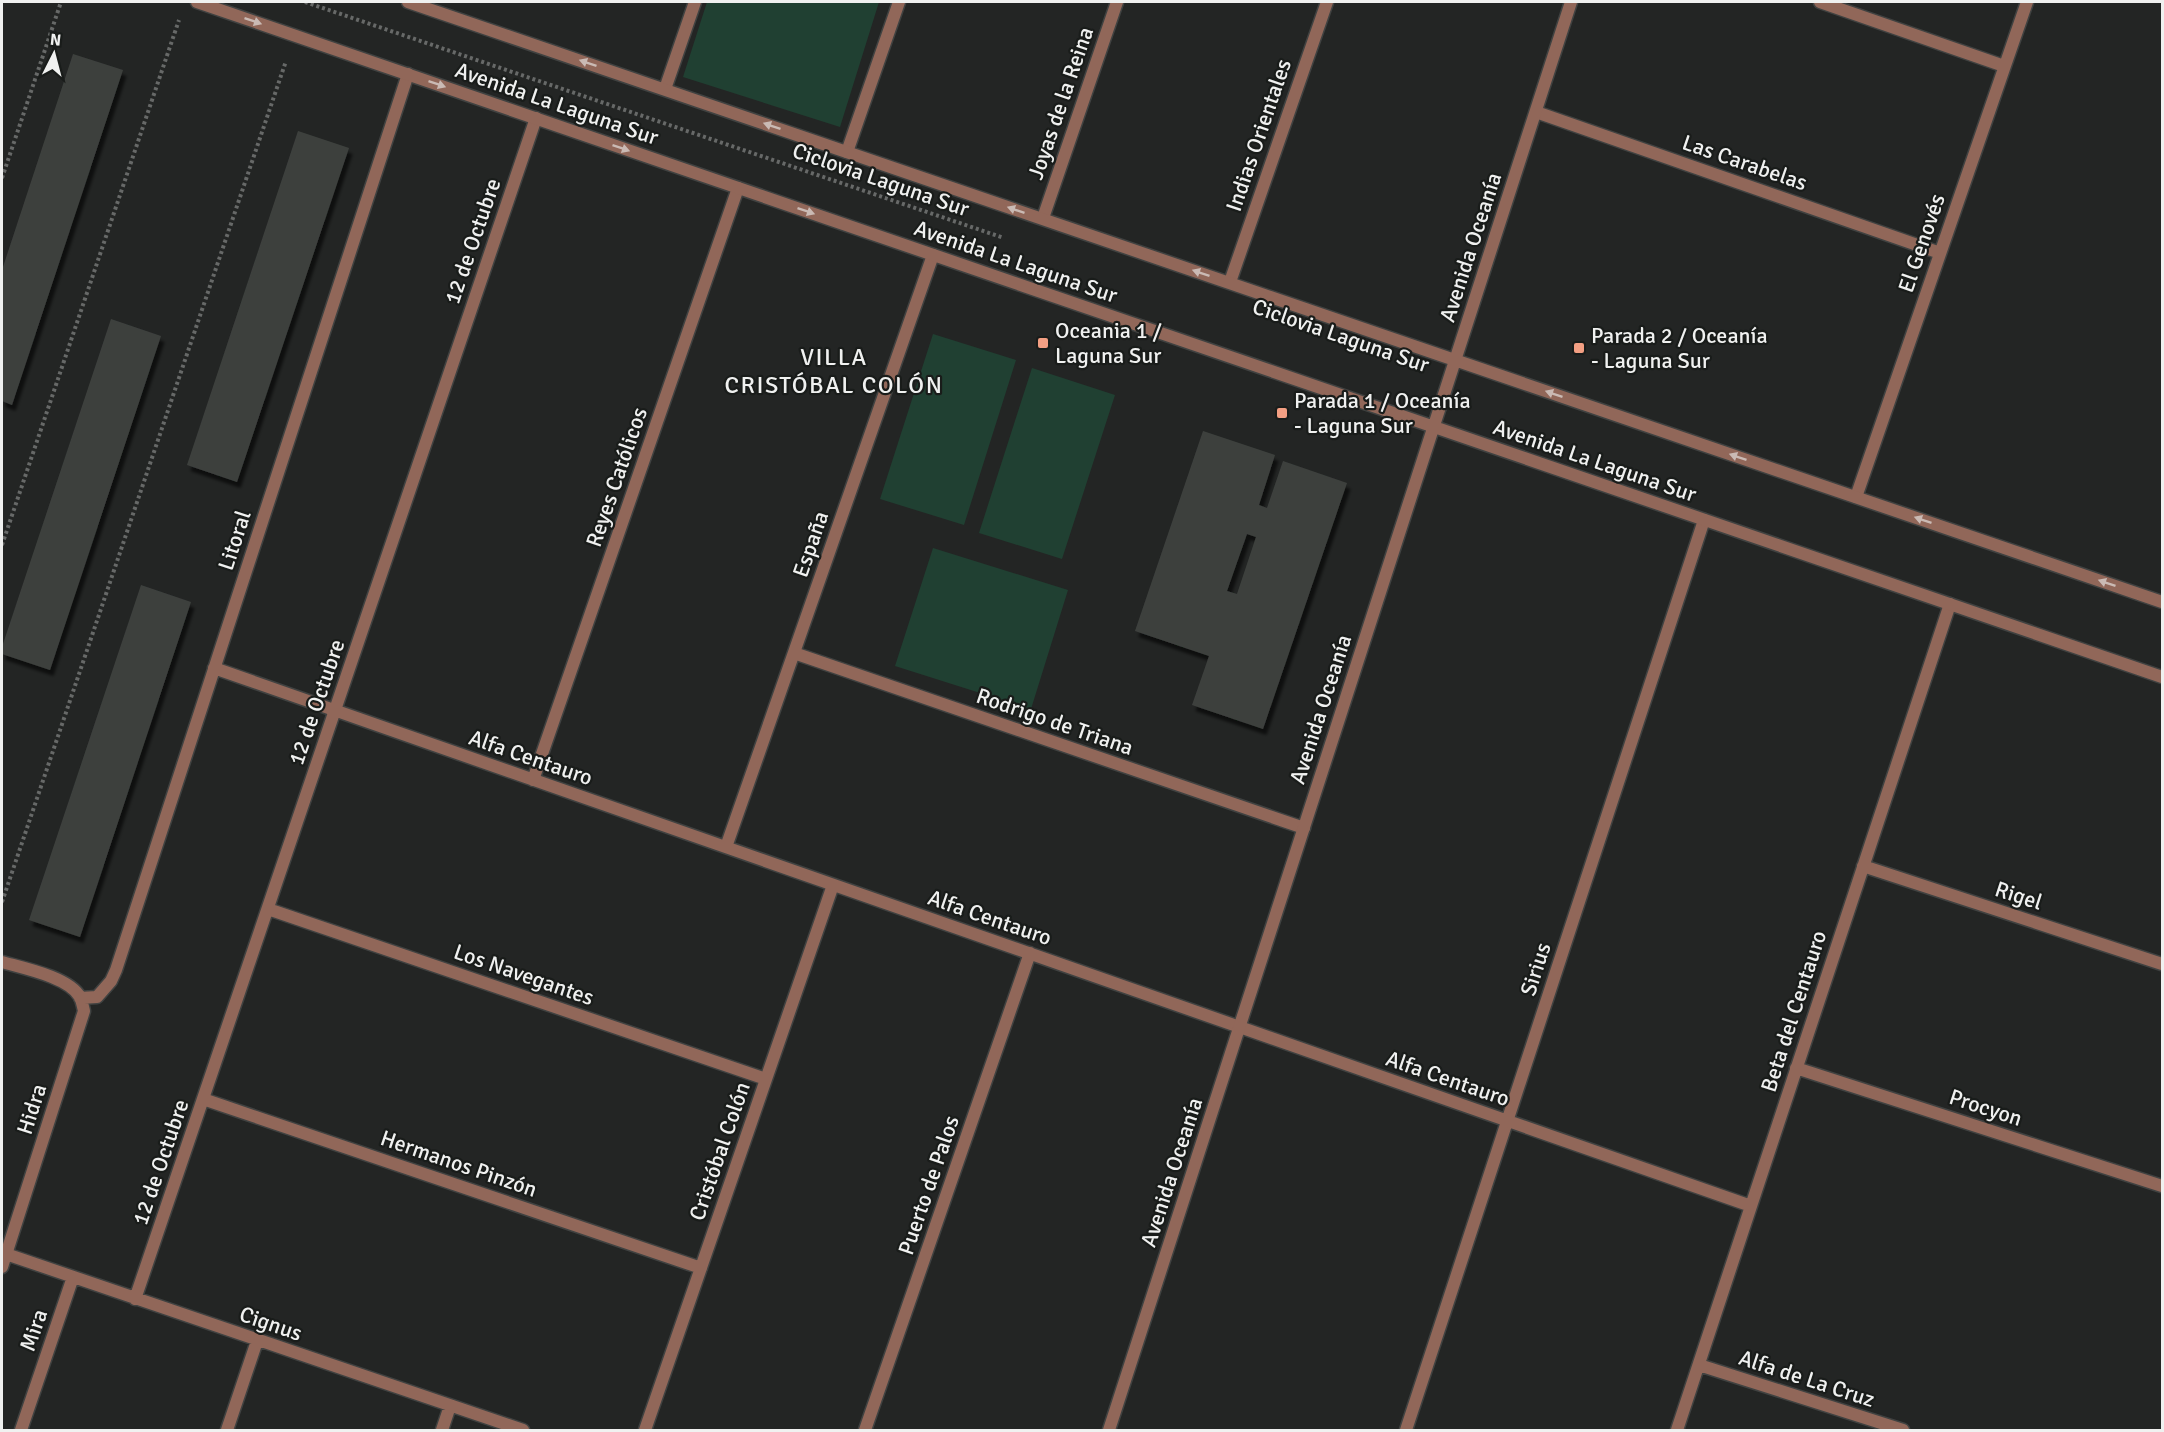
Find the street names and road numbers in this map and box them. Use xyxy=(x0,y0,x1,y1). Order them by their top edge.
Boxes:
street label: Joyas de la Reina xyxy=(1022,23,1099,183)
street label: Indias Orientales xyxy=(1220,55,1297,215)
street label: Avenida La Laguna Sur xyxy=(452,56,662,151)
street label: Las Carabelas xyxy=(1679,129,1811,196)
street label: Ciclovia Laguna Sur xyxy=(789,137,973,222)
street label: Avenida Oceanía xyxy=(1434,169,1507,325)
street label: 12 de Octubre xyxy=(438,175,507,307)
street label: El Genovés xyxy=(1892,190,1951,296)
street label: Avenida La Laguna Sur xyxy=(911,214,1121,309)
street label: Ciclovia Laguna Sur xyxy=(1249,293,1433,378)
street label: Reyes Católicos xyxy=(580,404,653,550)
street label: Avenida La Laguna Sur xyxy=(1490,413,1700,508)
street label: Litoral xyxy=(212,507,257,574)
street label: España xyxy=(787,508,834,581)
street label: Avenida Oceanía xyxy=(1284,631,1357,787)
street label: 12 de Octubre xyxy=(282,636,351,768)
street label: Rodrigo de Triana xyxy=(973,682,1137,761)
street label: Alfa Centauro xyxy=(465,724,596,791)
street label: Rigel xyxy=(1992,875,2046,916)
street label: Alfa Centauro xyxy=(924,884,1055,951)
street label: Beta del Centauro xyxy=(1755,927,1832,1095)
street label: Los Navegantes xyxy=(450,938,597,1011)
street label: Sirius xyxy=(1514,939,1557,999)
street label: Alfa Centauro xyxy=(1382,1045,1513,1112)
street label: Cristóbal Colón xyxy=(683,1078,756,1224)
street label: Hidra xyxy=(11,1080,52,1138)
street label: Procyon xyxy=(1946,1083,2026,1132)
street label: Avenida Oceanía xyxy=(1135,1094,1208,1250)
street label: 12 de Octubre xyxy=(126,1096,195,1228)
street label: Puerto de Palos xyxy=(892,1112,965,1258)
street label: Hermanos Pinzón xyxy=(377,1124,541,1203)
street label: Cignus xyxy=(236,1300,306,1347)
street label: Mira xyxy=(14,1306,53,1355)
street label: Alfa de La Cruz xyxy=(1736,1344,1878,1413)

